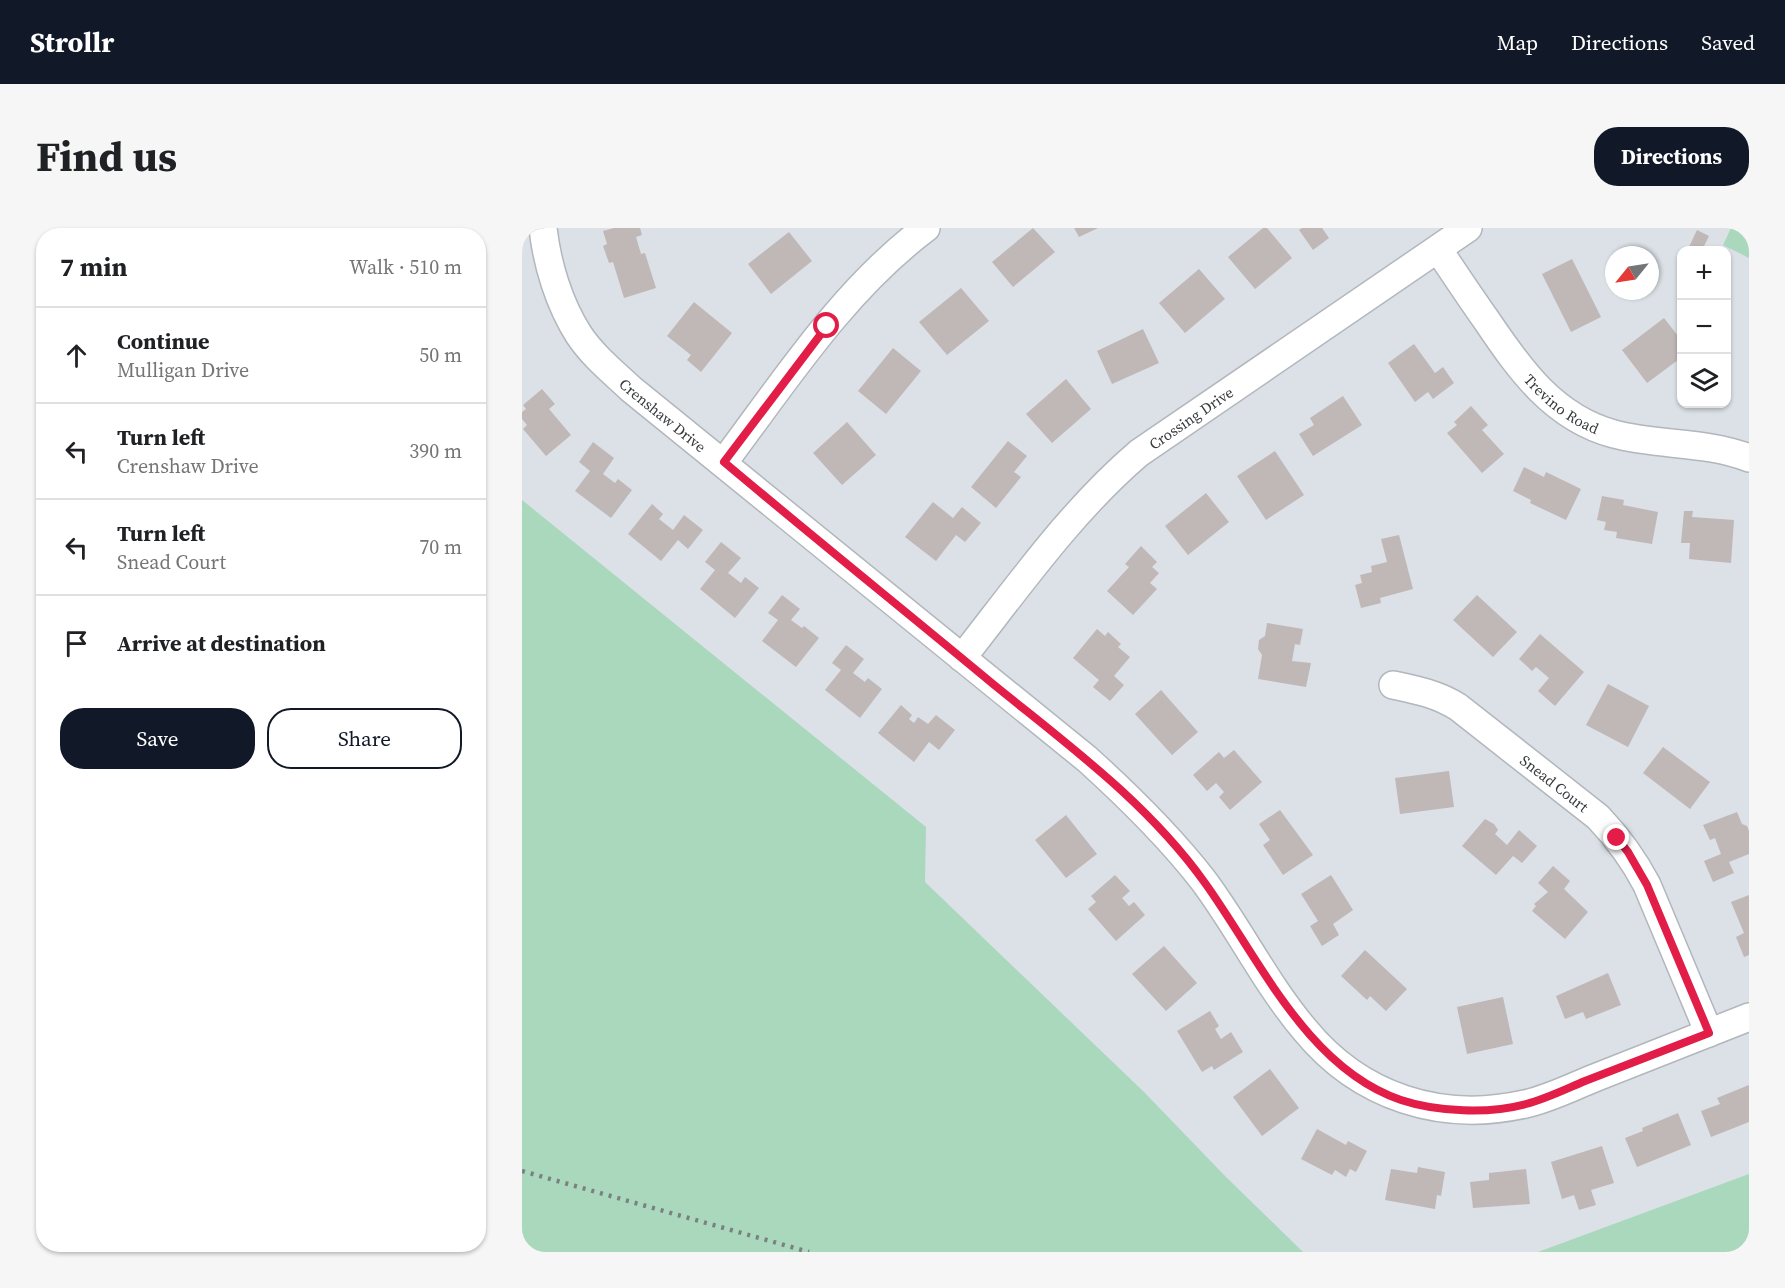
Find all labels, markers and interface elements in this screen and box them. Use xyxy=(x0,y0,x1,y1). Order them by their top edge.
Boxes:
text: Strollr xyxy=(30,23,114,61)
text: Map xyxy=(1497,28,1538,57)
text: Directions xyxy=(1571,28,1668,57)
text: Saved xyxy=(1701,28,1755,57)
text: Find us xyxy=(36,127,177,185)
button: Directions xyxy=(1594,127,1749,186)
north arrow xyxy=(1605,246,1659,300)
map controls xyxy=(1677,246,1731,408)
button: + xyxy=(1677,246,1731,300)
text: 7 min xyxy=(60,249,127,285)
text: Walk · 510 m xyxy=(349,253,462,281)
button: − xyxy=(1677,300,1731,354)
route start xyxy=(813,312,839,338)
text: Continue xyxy=(117,326,210,356)
icon: ahead xyxy=(60,339,93,372)
text: 50 m xyxy=(419,341,462,369)
button: layers xyxy=(1677,354,1731,408)
text: Mulligan Drive xyxy=(117,356,249,384)
street label: Trevino Road xyxy=(1520,369,1603,439)
street label: Crenshaw Drive xyxy=(615,373,711,457)
street label: Crossing Drive xyxy=(1144,381,1237,454)
text: Turn left xyxy=(117,422,205,452)
icon: left xyxy=(60,435,93,468)
text: 390 m xyxy=(409,437,462,465)
text: Crenshaw Drive xyxy=(117,452,259,480)
text: Turn left xyxy=(117,518,205,548)
icon: left xyxy=(60,531,93,564)
text: 70 m xyxy=(419,533,462,561)
text: Snead Court xyxy=(117,548,226,576)
icon: arrive xyxy=(60,627,93,660)
text: Arrive at destination xyxy=(117,628,326,658)
button: Save xyxy=(60,708,255,769)
button: Share xyxy=(267,708,462,769)
street label: Snead Court xyxy=(1516,749,1593,817)
route end xyxy=(1603,824,1629,850)

